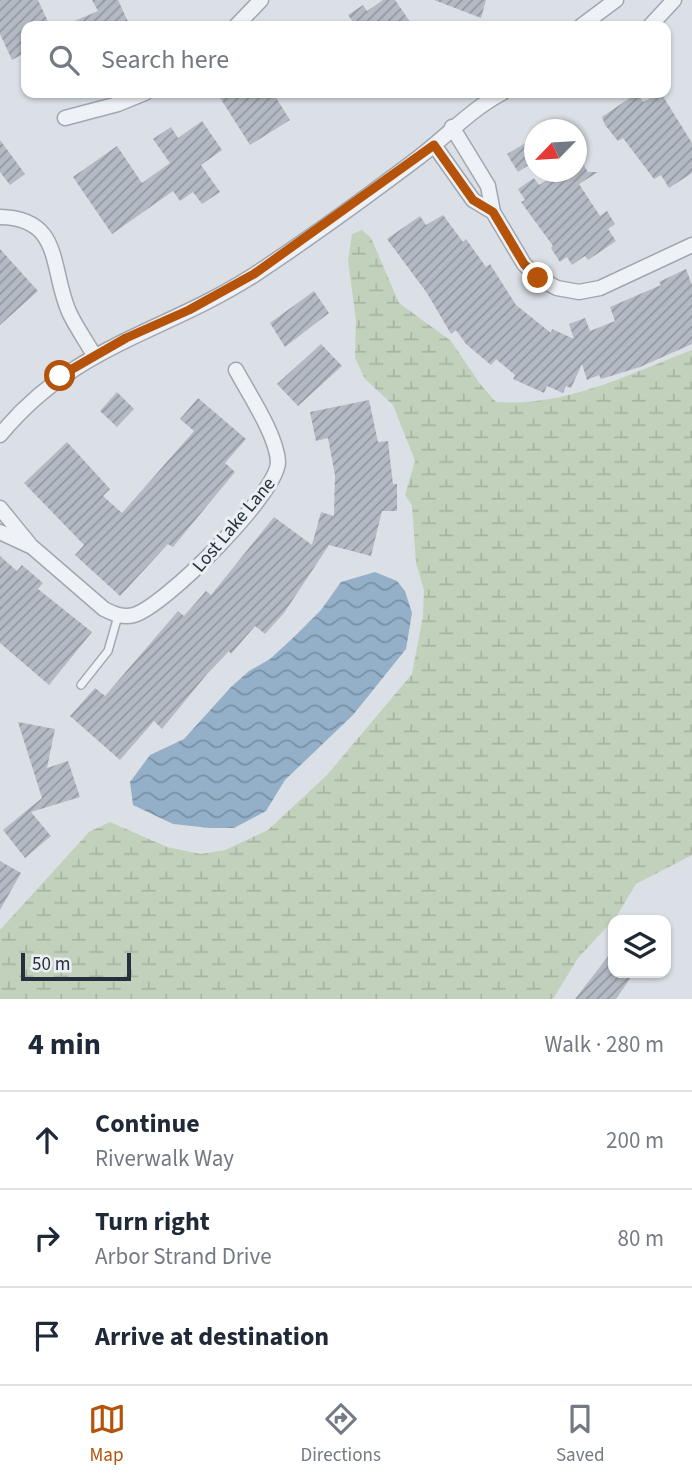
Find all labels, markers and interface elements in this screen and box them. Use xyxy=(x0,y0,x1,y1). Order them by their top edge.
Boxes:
search box xyxy=(21,21,671,98)
icon: search xyxy=(45,41,83,79)
text: Search here xyxy=(101,41,229,78)
north arrow xyxy=(524,119,587,182)
route end xyxy=(522,262,553,293)
route start xyxy=(44,360,75,391)
street label: Lost Lake Lane xyxy=(186,472,282,578)
map controls xyxy=(608,915,671,978)
button: layers xyxy=(608,915,671,978)
scale bar xyxy=(21,950,131,982)
text: 50 m xyxy=(32,951,70,978)
text: 4 min xyxy=(28,1023,101,1066)
text: Walk · 280 m xyxy=(545,1028,664,1061)
text: Continue xyxy=(95,1105,200,1142)
icon: ahead xyxy=(28,1121,66,1159)
text: 200 m xyxy=(606,1124,664,1157)
text: Riverwalk Way xyxy=(95,1142,234,1175)
text: Turn right xyxy=(95,1203,210,1240)
icon: right xyxy=(28,1219,66,1257)
text: 80 m xyxy=(617,1222,664,1255)
text: Arbor Strand Drive xyxy=(95,1240,272,1273)
icon: arrive xyxy=(28,1317,66,1355)
text: Arrive at destination xyxy=(95,1318,329,1355)
tab: Map xyxy=(88,1400,126,1469)
tab: Directions xyxy=(301,1400,381,1469)
tab: Saved xyxy=(556,1400,604,1469)

